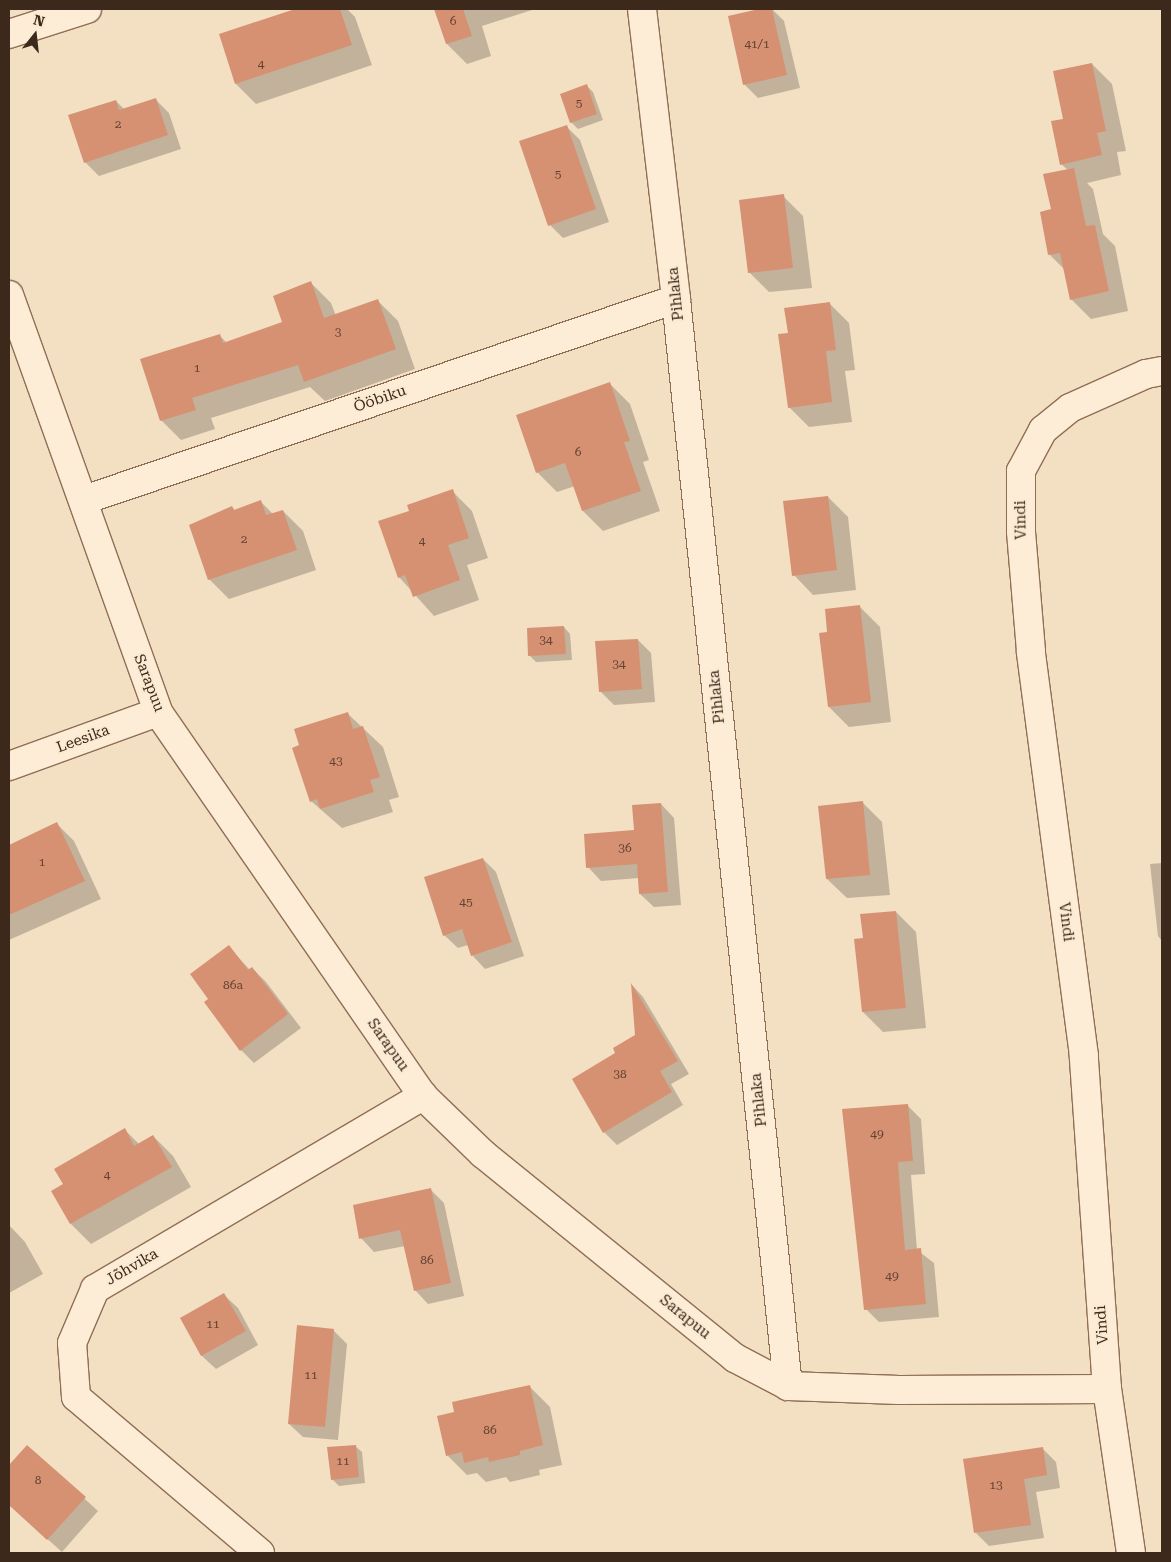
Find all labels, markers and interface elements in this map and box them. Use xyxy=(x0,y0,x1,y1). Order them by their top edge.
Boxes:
north arrow xyxy=(10,10,60,60)
text: N xyxy=(32,11,47,30)
house number: 6 xyxy=(450,15,456,29)
house number: 41/1 xyxy=(744,38,770,52)
house number: 4 xyxy=(258,58,264,72)
house number: 5 xyxy=(576,97,582,111)
house number: 2 xyxy=(115,118,121,132)
house number: 5 xyxy=(555,168,561,182)
street label: Pihlaka xyxy=(664,266,688,322)
house number: 3 xyxy=(335,326,341,340)
house number: 1 xyxy=(194,362,200,376)
street label: Ööbiku xyxy=(351,382,409,416)
house number: 6 xyxy=(575,446,581,460)
street label: Vindi xyxy=(1012,500,1030,540)
house number: 2 xyxy=(241,533,247,547)
house number: 4 xyxy=(419,535,425,549)
house number: 34 xyxy=(539,634,553,648)
street label: Sarapuu xyxy=(130,652,168,714)
house number: 34 xyxy=(612,658,626,672)
street label: Pihlaka xyxy=(705,669,729,725)
street label: Leesika xyxy=(54,721,112,757)
house number: 43 xyxy=(329,755,343,769)
house number: 36 xyxy=(618,842,632,856)
house number: 1 xyxy=(39,856,45,870)
house number: 45 xyxy=(459,896,473,910)
street label: Vindi xyxy=(1055,901,1077,943)
house number: 86a xyxy=(223,979,243,993)
street label: Sarapuu xyxy=(363,1015,413,1075)
house number: 38 xyxy=(613,1068,627,1082)
street label: Pihlaka xyxy=(747,1072,771,1128)
house number: 49 xyxy=(870,1128,884,1142)
house number: 4 xyxy=(104,1169,110,1183)
street label: Jõhvika xyxy=(103,1245,161,1289)
house number: 86 xyxy=(420,1254,434,1268)
house number: 49 xyxy=(885,1270,899,1284)
street label: Sarapuu xyxy=(656,1291,714,1343)
street label: Vindi xyxy=(1092,1305,1112,1345)
house number: 11 xyxy=(206,1318,220,1332)
house number: 11 xyxy=(304,1369,318,1383)
house number: 86 xyxy=(483,1424,497,1438)
house number: 11 xyxy=(336,1455,350,1469)
house number: 8 xyxy=(35,1474,41,1488)
house number: 13 xyxy=(989,1479,1003,1493)

